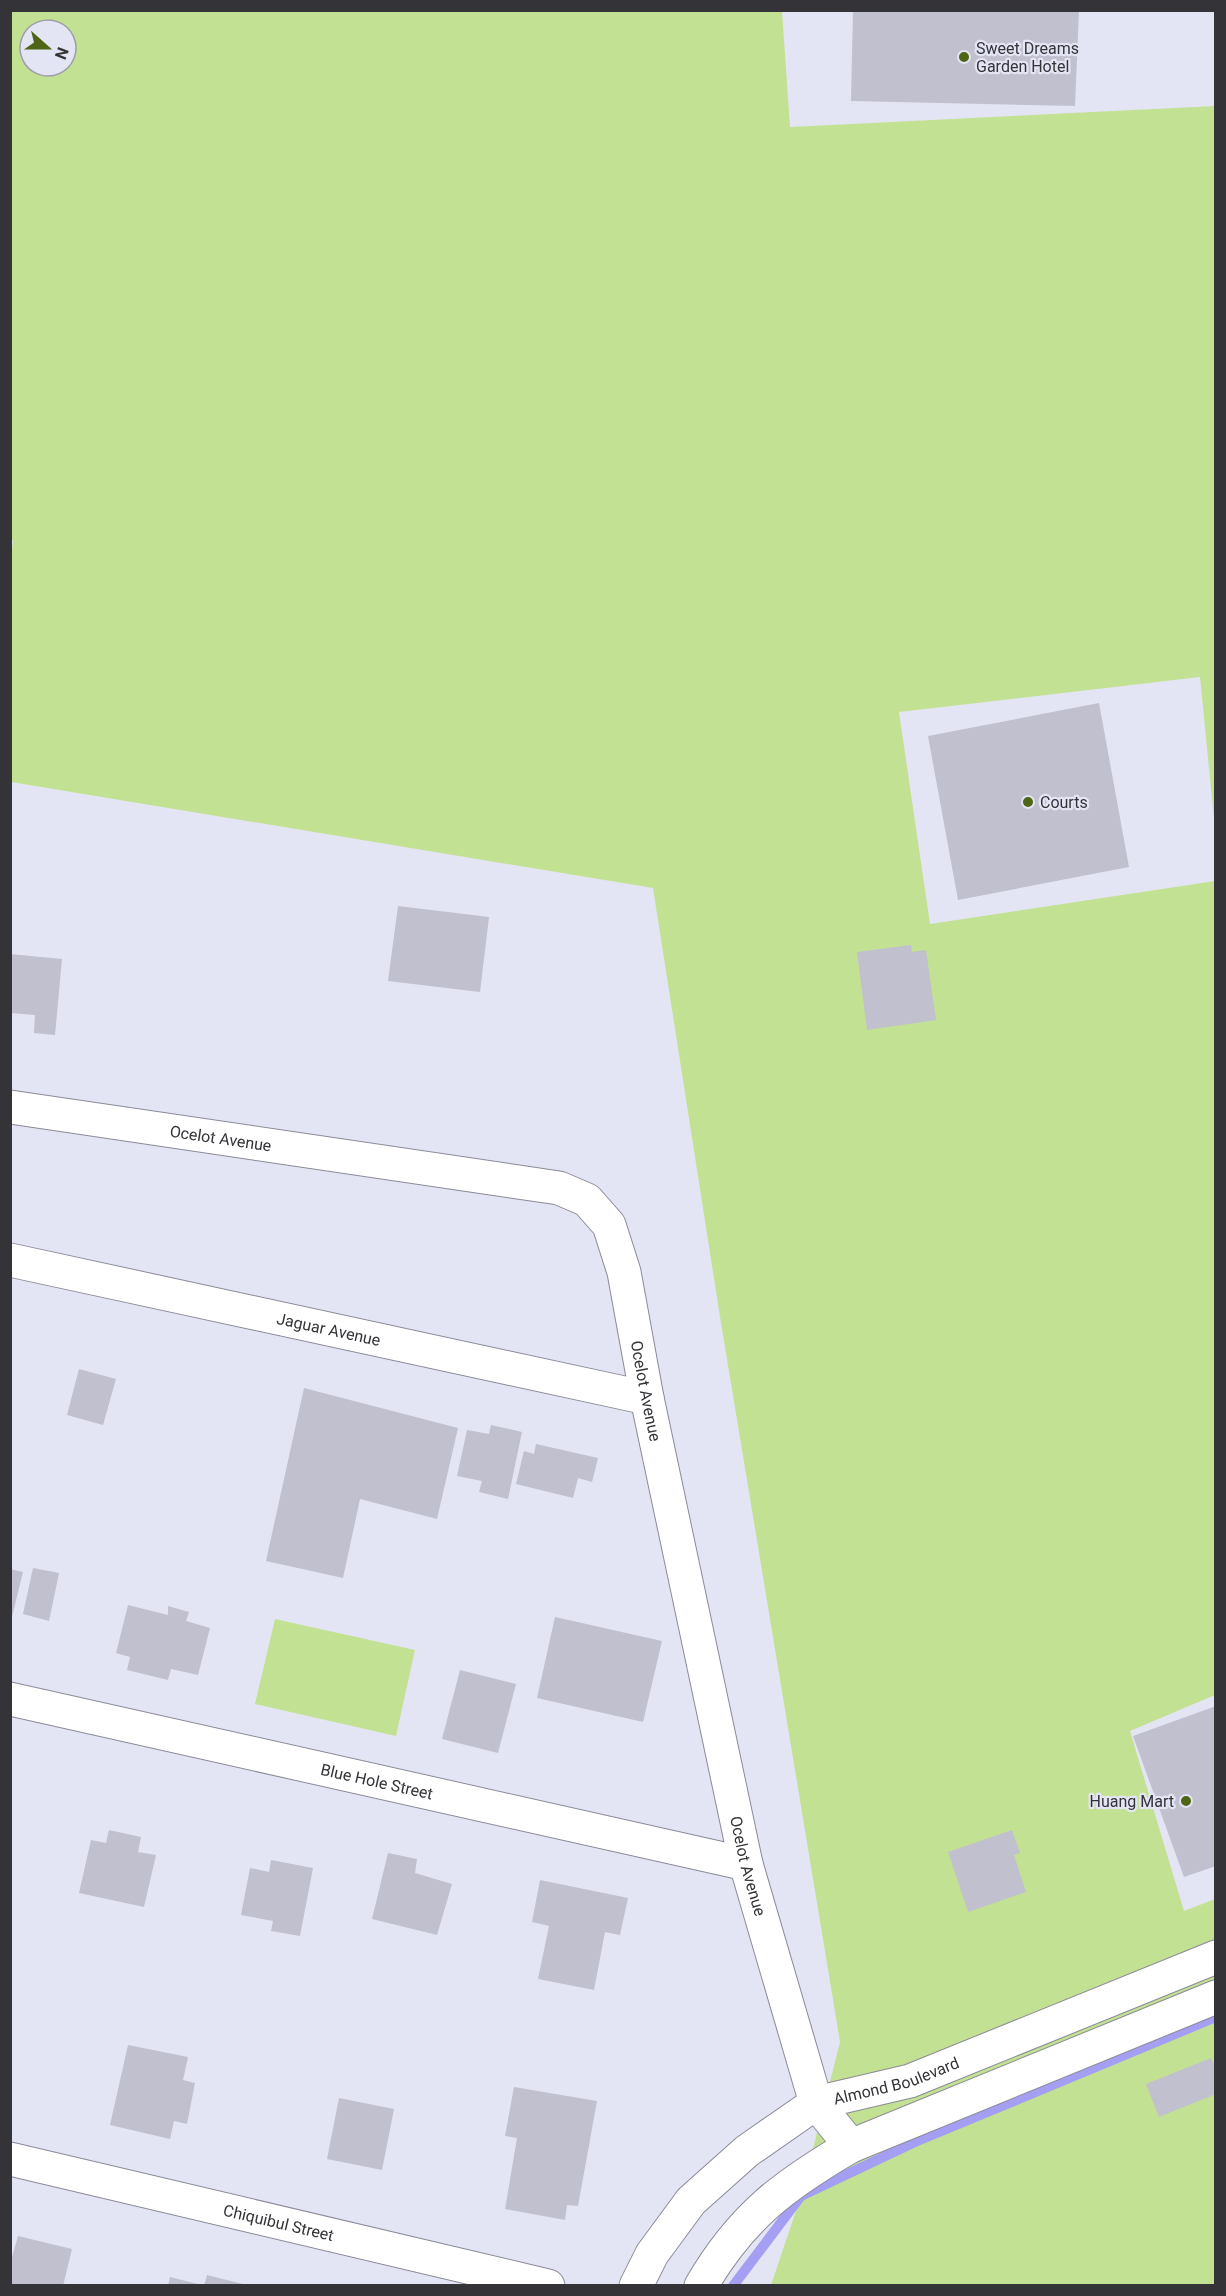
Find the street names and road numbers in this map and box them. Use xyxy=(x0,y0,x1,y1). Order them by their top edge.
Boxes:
street label: Ocelot Avenue xyxy=(169,1122,273,1155)
street label: Jaguar Avenue xyxy=(275,1309,382,1350)
street label: Ocelot Avenue xyxy=(627,1339,665,1443)
street label: Blue Hole Street xyxy=(319,1760,435,1804)
street label: Ocelot Avenue xyxy=(726,1814,770,1918)
street label: Almond Boulevard xyxy=(832,2053,962,2109)
street label: Chiquibul Street xyxy=(221,2201,336,2245)

